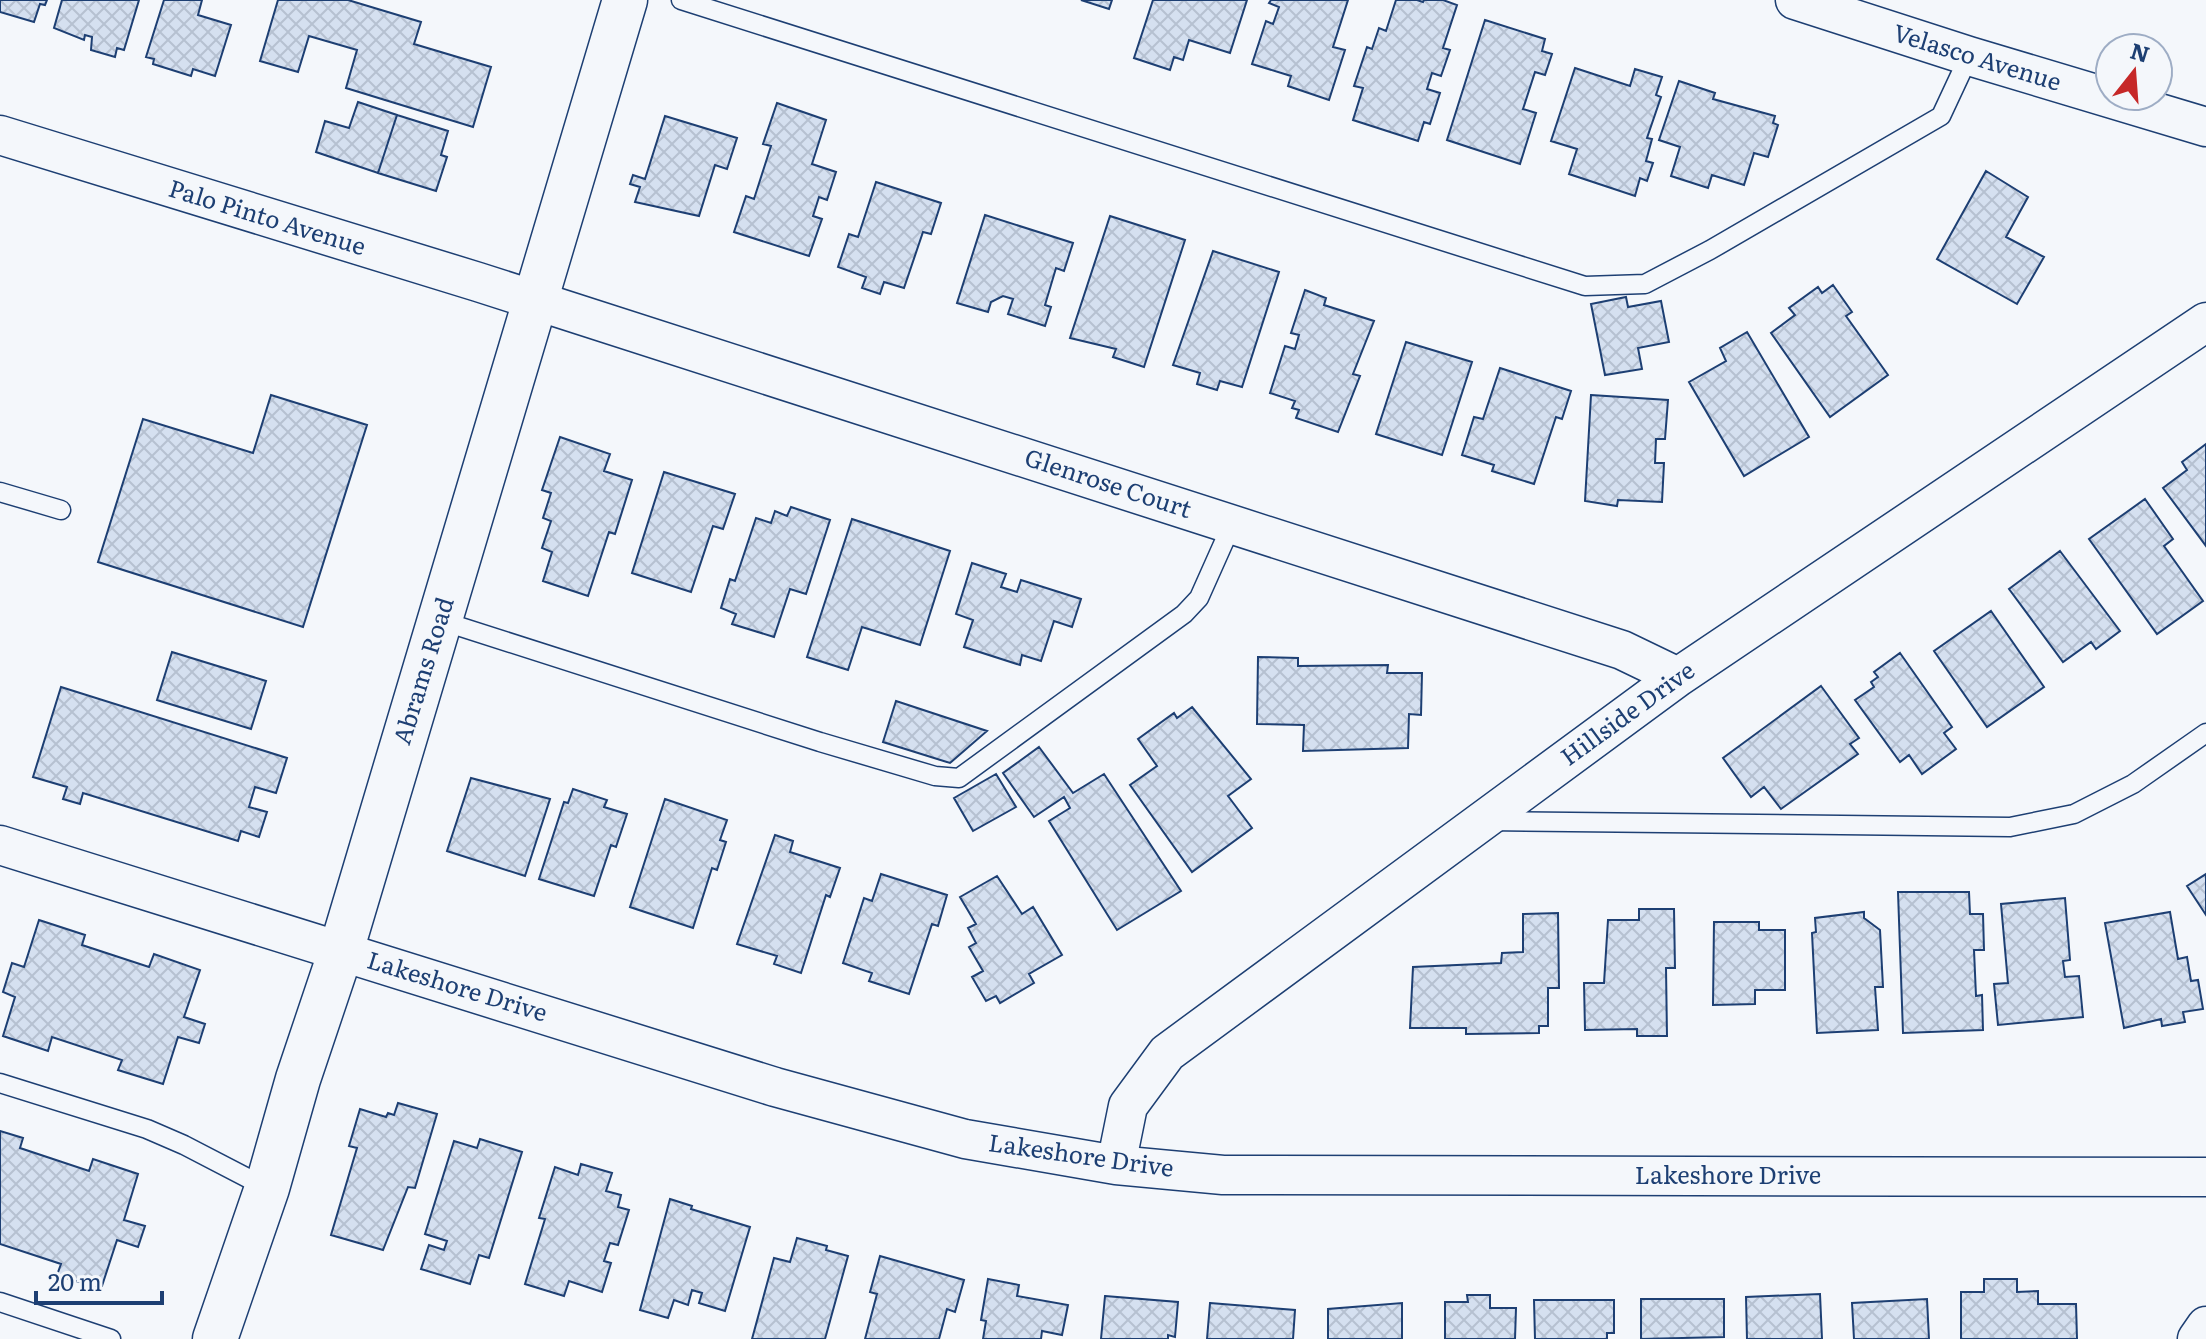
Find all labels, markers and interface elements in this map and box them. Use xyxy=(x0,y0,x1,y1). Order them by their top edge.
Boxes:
street label: Velasco Avenue xyxy=(1889,13,2066,98)
north arrow xyxy=(2094,32,2174,112)
text: N xyxy=(2127,33,2154,70)
street label: Palo Pinto Avenue xyxy=(165,169,371,262)
street label: Glenrose Court xyxy=(1021,438,1197,525)
street label: Abrams Road xyxy=(383,592,461,748)
street label: Hillside Drive xyxy=(1552,651,1701,773)
street label: Lakeshore Drive xyxy=(363,941,552,1029)
street label: Lakeshore Drive xyxy=(987,1123,1176,1184)
street label: Lakeshore Drive xyxy=(1635,1156,1821,1191)
scale bar xyxy=(36,1255,162,1305)
text: 20 m xyxy=(48,1263,102,1298)

